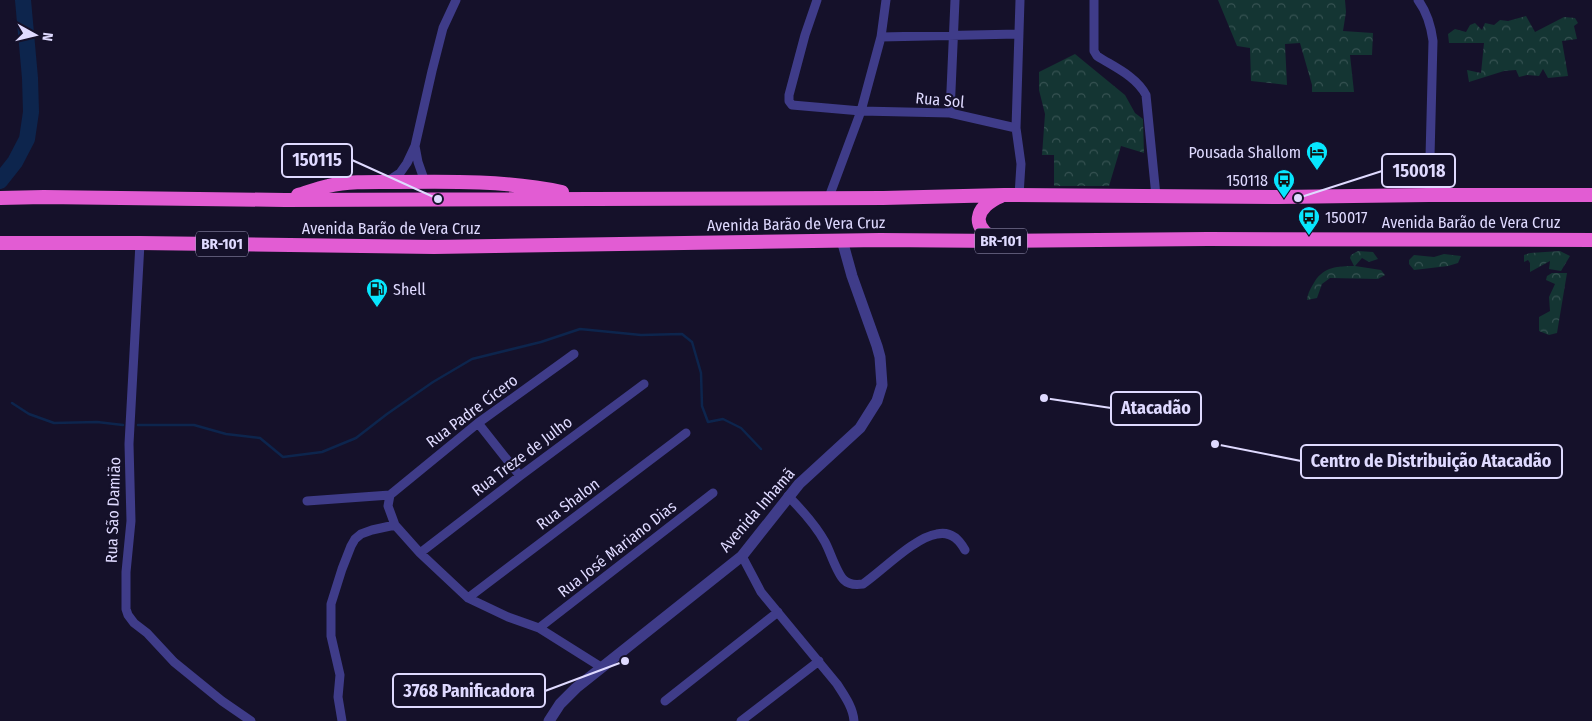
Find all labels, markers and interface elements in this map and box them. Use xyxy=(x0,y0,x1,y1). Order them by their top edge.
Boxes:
north arrow xyxy=(10,10,60,60)
text: N xyxy=(38,31,56,42)
street label: Rua Sol xyxy=(915,88,965,112)
hotel icon: Pousada Shallom xyxy=(1305,140,1329,171)
place label: Pousada Shallom xyxy=(1188,143,1301,162)
callout: 150115 xyxy=(282,144,352,177)
text: 150115 xyxy=(292,149,342,171)
callout: 150018 xyxy=(1382,154,1455,187)
text: 150018 xyxy=(1393,160,1446,182)
bus stop icon: 150118 xyxy=(1272,168,1296,199)
place label: 150118 xyxy=(1226,171,1268,190)
bus stop icon: 150017 xyxy=(1297,205,1321,236)
place label: 150017 xyxy=(1325,208,1368,227)
street label: Avenida Barão de Vera Cruz xyxy=(707,213,885,235)
street label: Avenida Barão de Vera Cruz xyxy=(1382,213,1560,232)
street label: Avenida Barão de Vera Cruz xyxy=(302,219,480,238)
road number: BR-101 xyxy=(975,228,1027,254)
road number: BR-101 xyxy=(196,232,248,256)
fuel station icon: Shell xyxy=(365,277,389,308)
place label: Shell xyxy=(393,280,426,299)
street label: Rua Padre Cícero xyxy=(423,370,521,452)
callout: Atacadão xyxy=(1111,392,1201,425)
text: Atacadão xyxy=(1120,397,1191,419)
street label: Rua Treze de Julho xyxy=(468,412,576,500)
callout: Centro de Distribuição Atacadão xyxy=(1301,445,1562,478)
text: Centro de Distribuição Atacadão xyxy=(1311,450,1552,472)
street label: Rua São Damião xyxy=(102,457,124,563)
street label: Avenida Inhamã xyxy=(715,464,799,556)
street label: Rua Shalon xyxy=(533,474,603,534)
street label: Rua José Mariano Dias xyxy=(554,497,680,601)
callout: 3768 Panificadora xyxy=(393,674,545,707)
text: 3768 Panificadora xyxy=(402,680,535,702)

